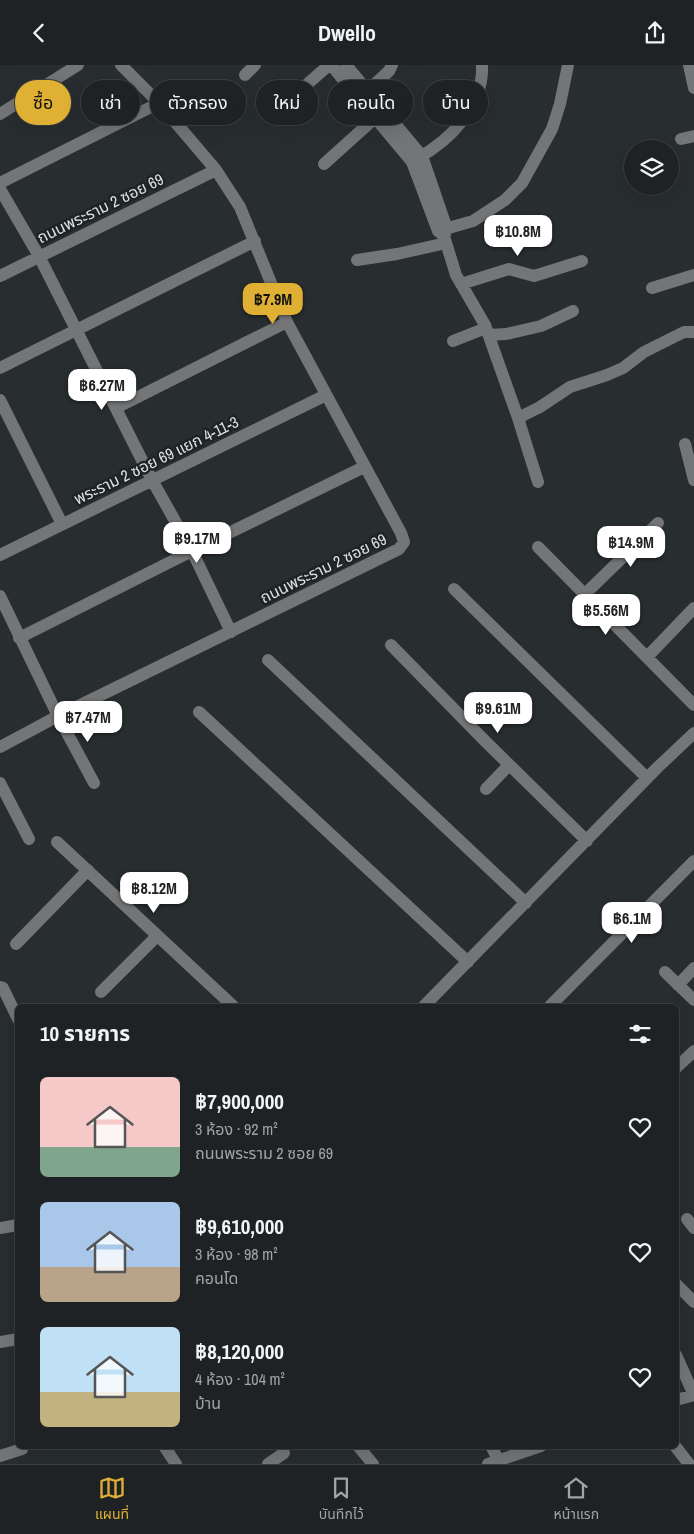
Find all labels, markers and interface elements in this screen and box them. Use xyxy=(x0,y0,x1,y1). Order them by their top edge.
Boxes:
text: Dwello xyxy=(318,18,376,48)
icon: back xyxy=(25,19,53,47)
icon: share xyxy=(641,19,669,47)
chip: ซื้อ xyxy=(15,80,71,125)
chip: เช่า xyxy=(81,80,140,125)
chip: ตัวกรอง xyxy=(150,80,246,125)
chip: ใหม่ xyxy=(256,80,318,125)
chip: คอนโด xyxy=(328,80,413,125)
chip: บ้าน xyxy=(423,80,488,125)
map controls xyxy=(624,140,679,195)
button: layers xyxy=(624,140,679,195)
street label: ถนนพระราม 2 ซอย 69 xyxy=(33,168,167,248)
pin: ฿10.8M xyxy=(477,215,559,257)
text: ฿10.8M xyxy=(495,220,541,242)
pin: ฿7.9M xyxy=(238,283,308,325)
text: ฿7.9M xyxy=(254,288,292,310)
pin: ฿6.27M xyxy=(61,369,143,411)
text: ฿6.27M xyxy=(79,374,125,396)
street label: พระราม 2 ซอย 69 แยก 4-11-3 xyxy=(70,410,242,510)
pin: ฿9.17M xyxy=(156,521,238,564)
pin: ฿14.9M xyxy=(590,525,672,568)
text: ฿9.17M xyxy=(174,527,220,549)
street label: ถนนพระราม 2 ซอย 69 xyxy=(256,528,390,608)
text: ฿14.9M xyxy=(608,531,654,553)
pin: ฿5.56M xyxy=(565,593,647,636)
text: ฿5.56M xyxy=(583,599,629,621)
pin: ฿9.61M xyxy=(457,691,539,734)
text: ฿9.61M xyxy=(475,697,521,719)
pin: ฿7.47M xyxy=(47,701,129,743)
text: ฿7.47M xyxy=(65,706,111,728)
pin: ฿8.12M xyxy=(113,871,195,914)
text: ฿8.12M xyxy=(131,877,177,899)
pin: ฿6.1M xyxy=(597,901,667,944)
text: ฿6.1M xyxy=(613,907,651,929)
text: 10 รายการ xyxy=(40,1019,130,1048)
icon: filters xyxy=(626,1020,654,1048)
text: ฿7,900,000 xyxy=(195,1087,284,1116)
icon: home xyxy=(80,1097,140,1157)
icon: heart xyxy=(626,1113,654,1141)
text: 3 ห้อง · 92 m² xyxy=(195,1118,278,1140)
text: ถนนพระราม 2 ซอย 69 xyxy=(195,1142,333,1164)
text: ฿9,610,000 xyxy=(195,1212,284,1241)
icon: home xyxy=(80,1222,140,1282)
icon: heart xyxy=(626,1238,654,1266)
text: 3 ห้อง · 98 m² xyxy=(195,1243,278,1265)
text: คอนโด xyxy=(195,1267,238,1289)
text: ฿8,120,000 xyxy=(195,1337,284,1366)
icon: home xyxy=(80,1347,140,1407)
icon: heart xyxy=(626,1363,654,1391)
text: 4 ห้อง · 104 m² xyxy=(195,1368,285,1390)
text: บ้าน xyxy=(195,1392,221,1414)
tab: แผนที่ xyxy=(95,1474,129,1525)
tab: บันทึกไว้ xyxy=(319,1474,364,1525)
tab: หน้าแรก xyxy=(554,1474,599,1525)

